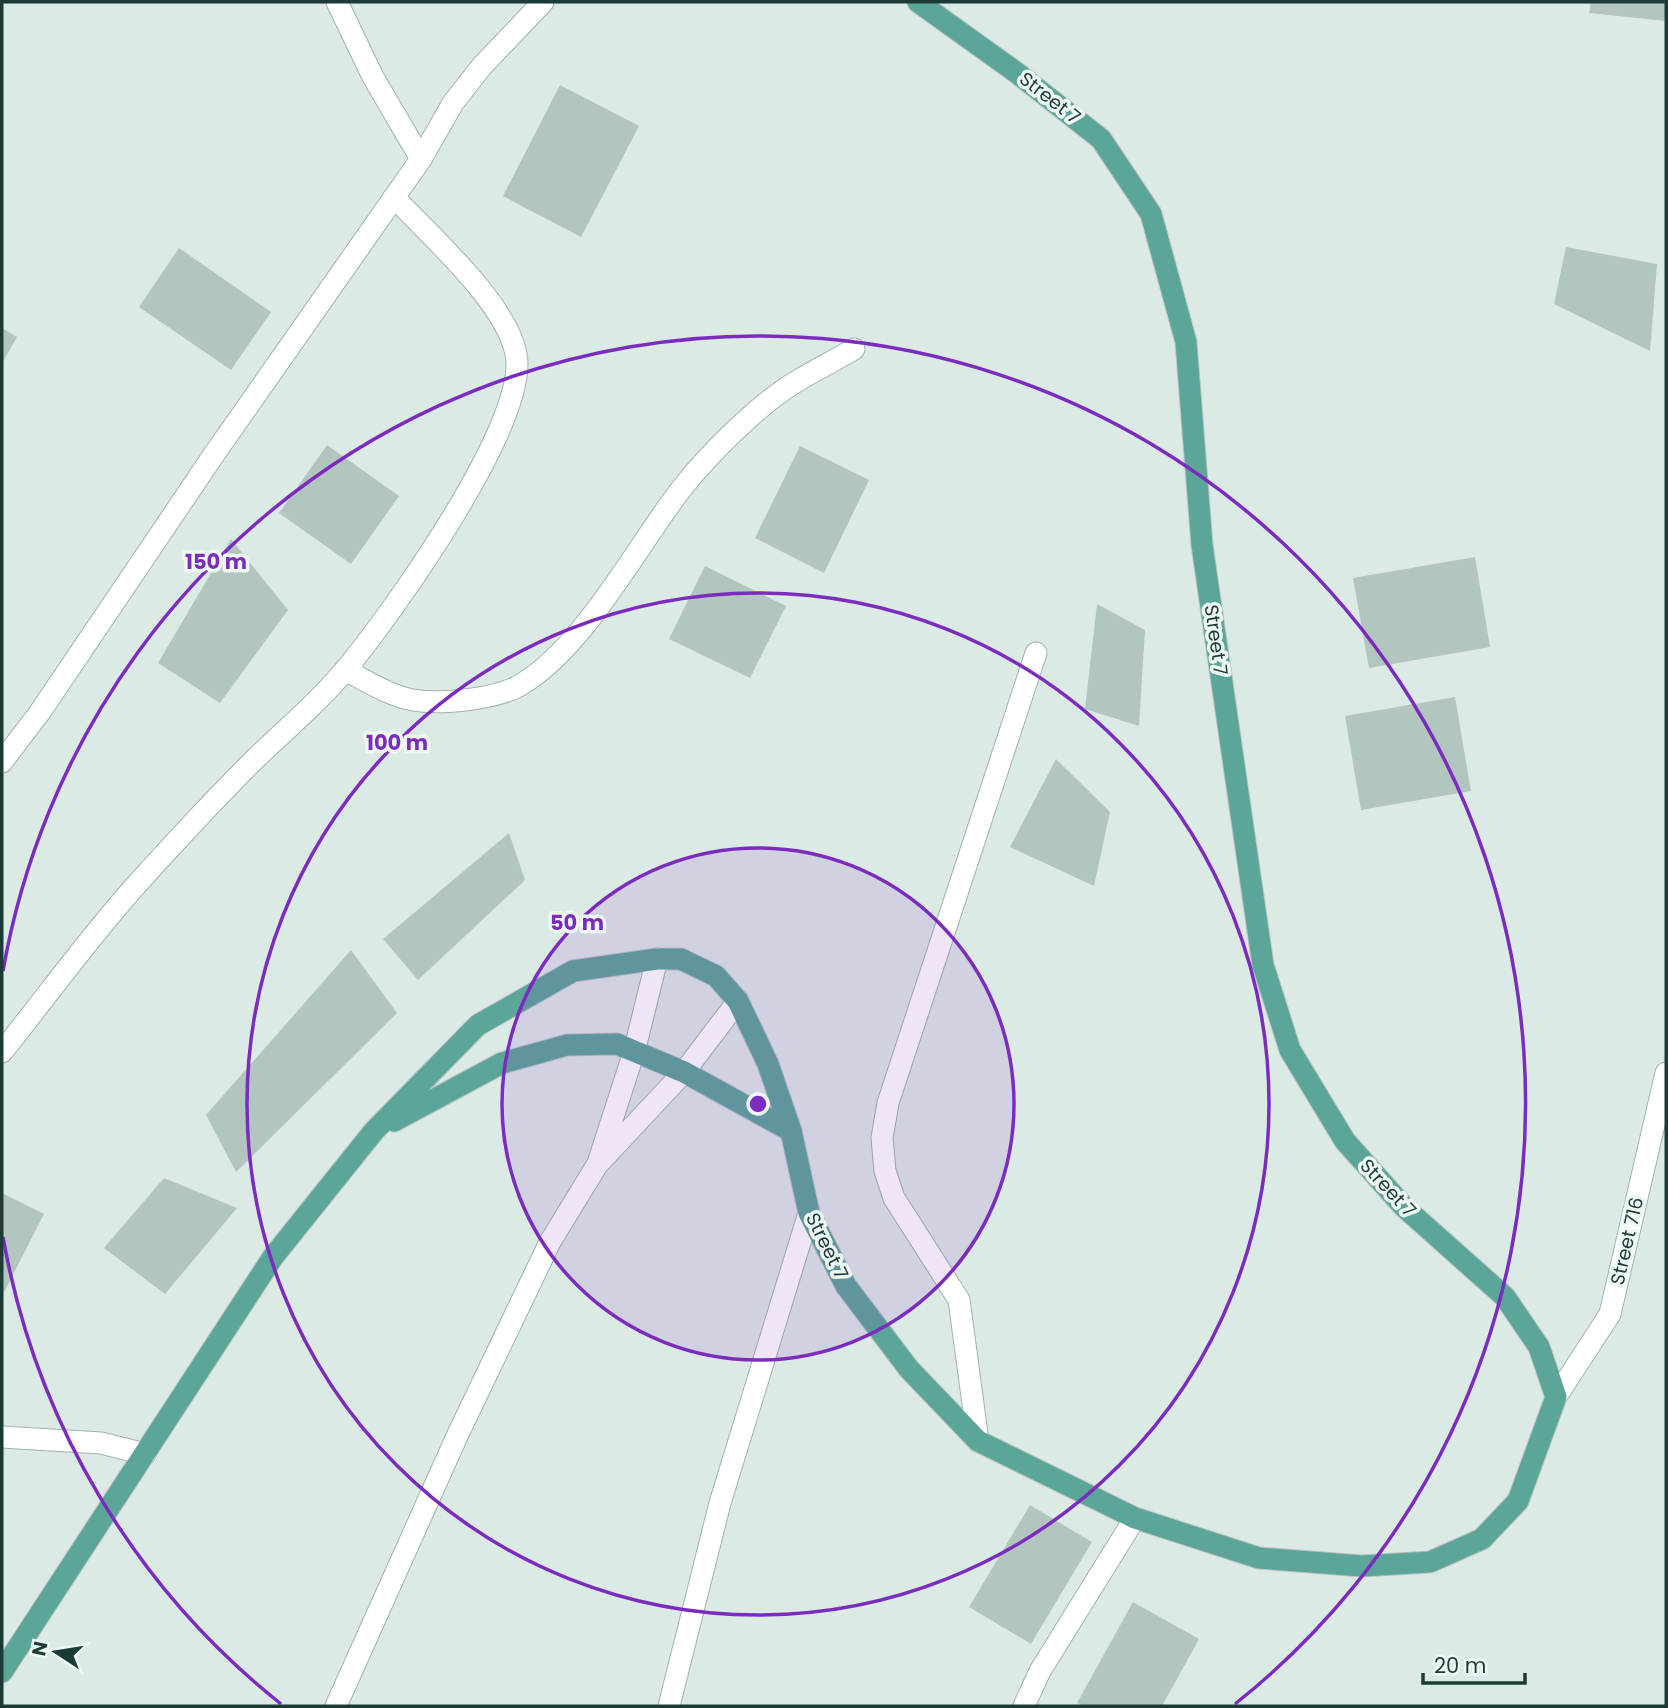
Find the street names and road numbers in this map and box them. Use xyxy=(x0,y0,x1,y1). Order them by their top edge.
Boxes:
street label: Street 7 xyxy=(1014,65,1086,131)
street label: Street 7 xyxy=(1198,603,1234,677)
street label: Street 7 xyxy=(1354,1153,1422,1223)
street label: Street 716 xyxy=(1604,1194,1650,1288)
street label: Street 7 xyxy=(799,1208,855,1284)

